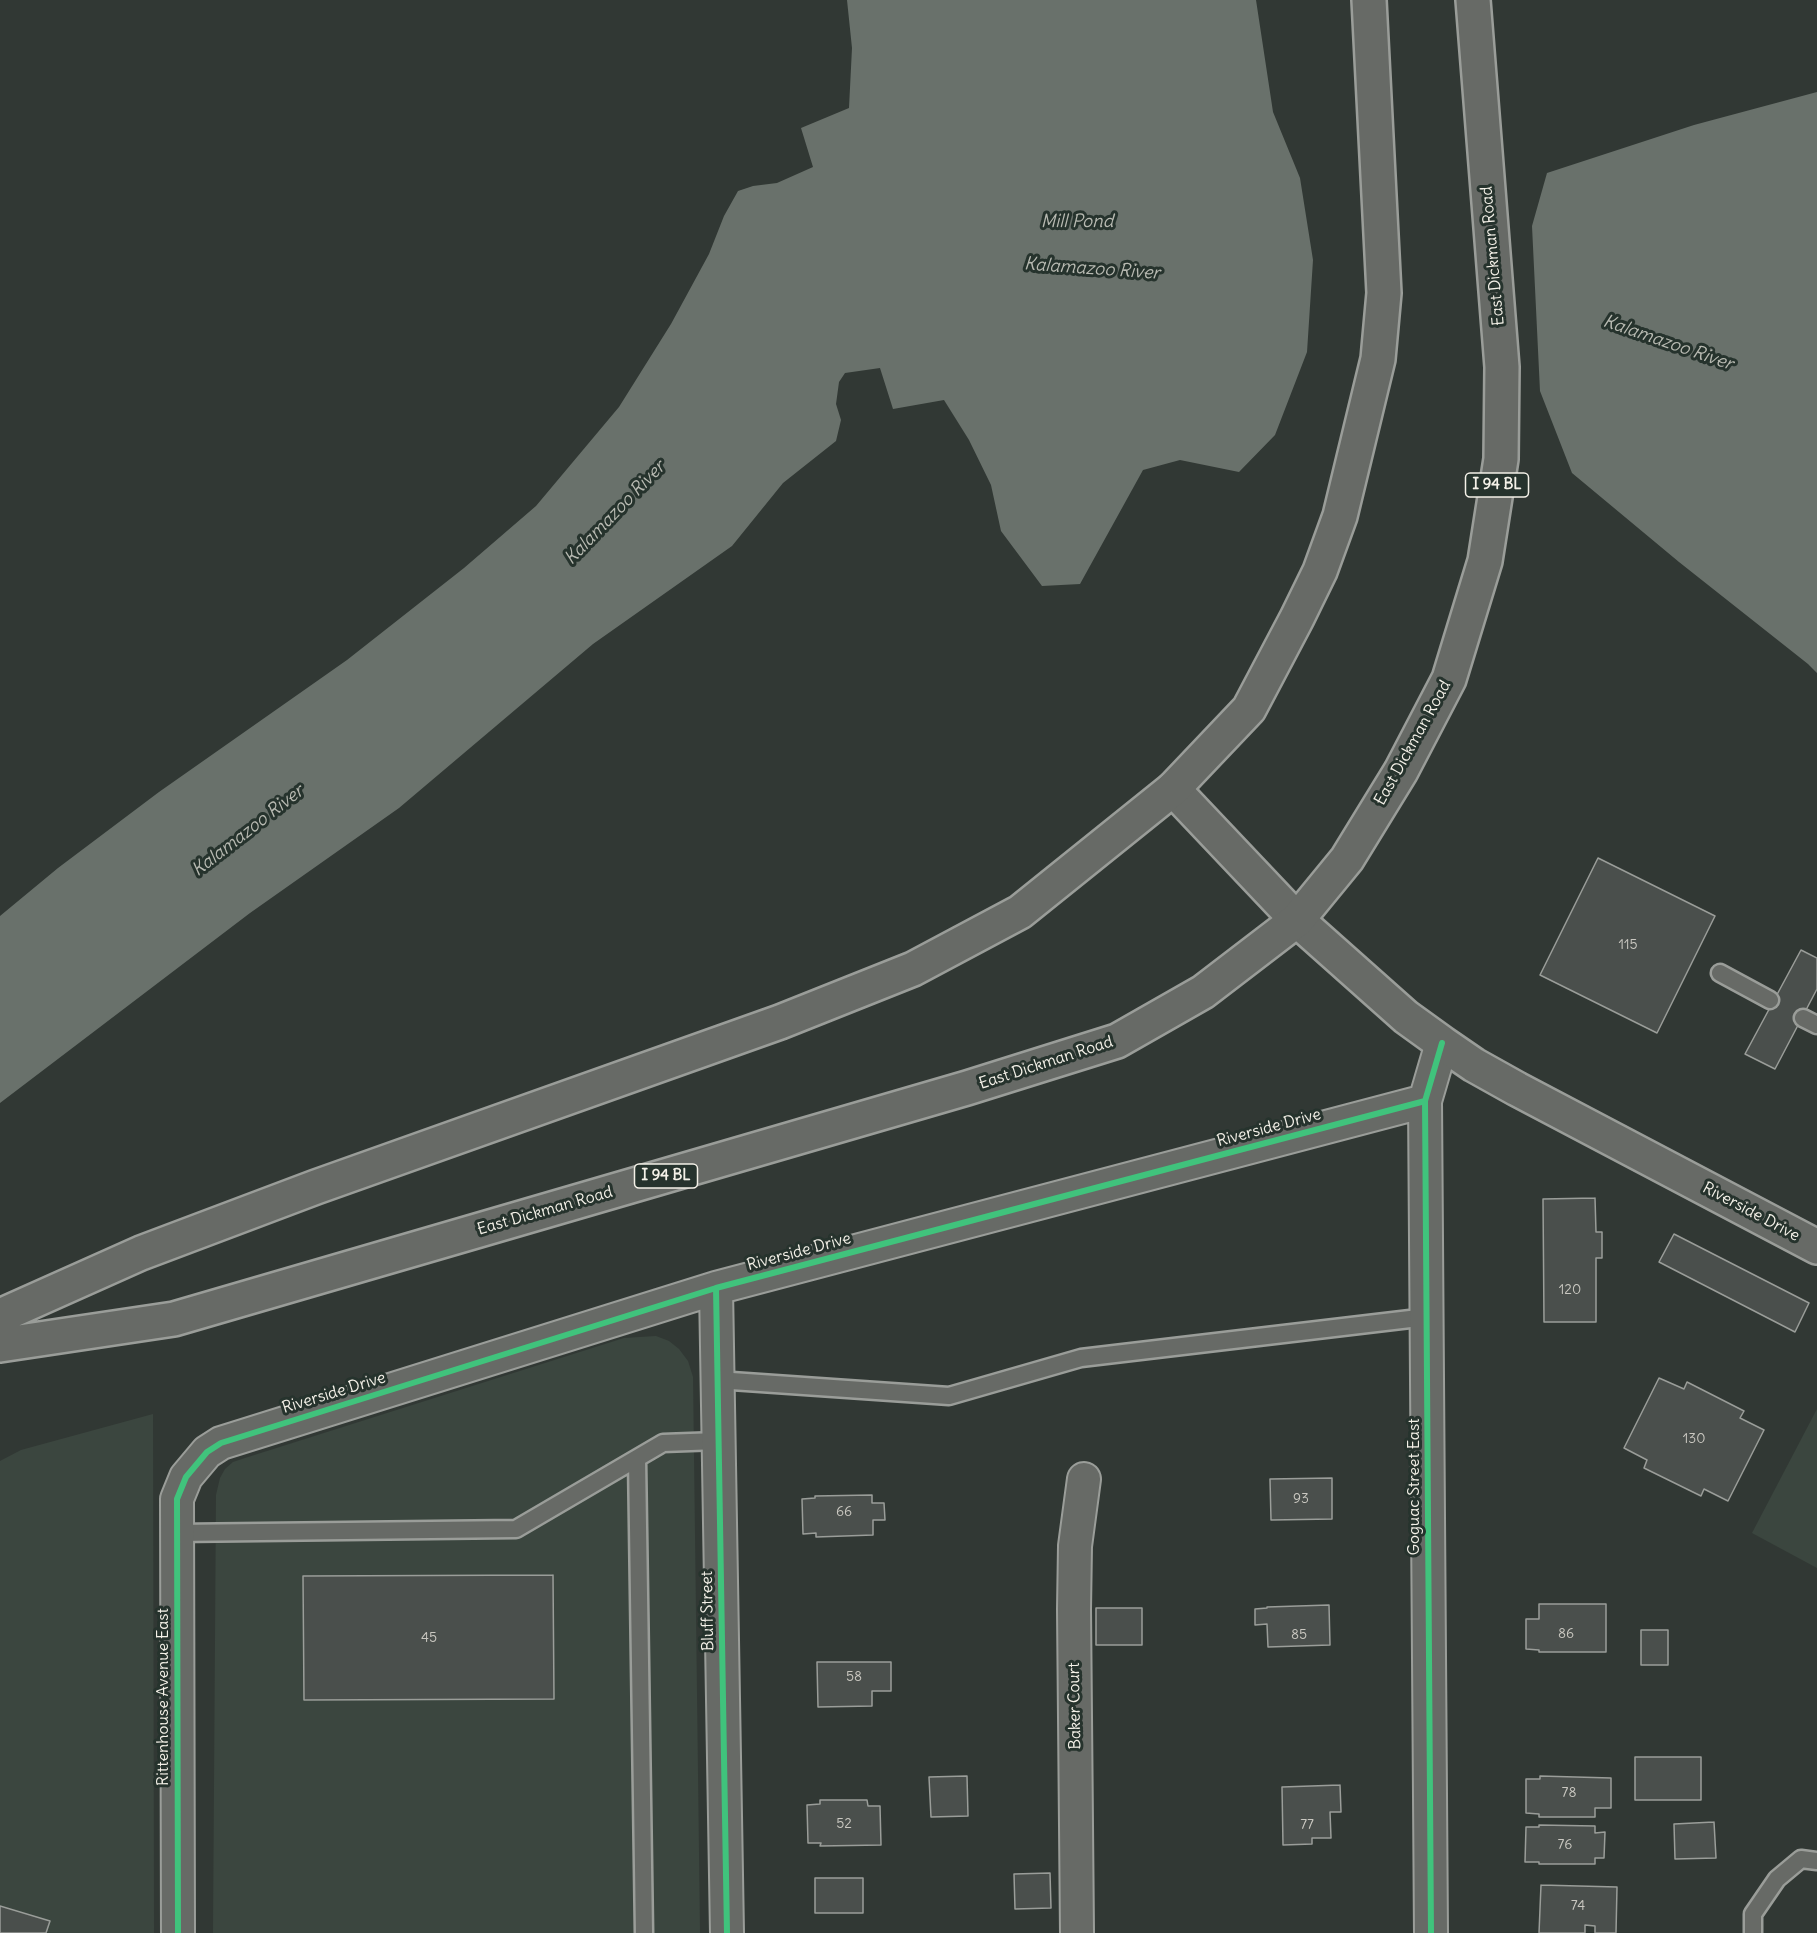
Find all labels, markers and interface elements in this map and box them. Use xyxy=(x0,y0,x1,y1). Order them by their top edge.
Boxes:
street label: East Dickman Road xyxy=(1477,186,1509,326)
water label: Mill Pond xyxy=(1041,211,1113,233)
water label: Kalamazoo River xyxy=(1023,253,1161,285)
water label: Kalamazoo River xyxy=(1600,311,1736,375)
water label: Kalamazoo River xyxy=(560,457,670,569)
road number: I 94 BL xyxy=(1466,473,1528,497)
street label: East Dickman Road xyxy=(1371,677,1455,809)
water label: Kalamazoo River xyxy=(188,781,308,881)
house number: 115 xyxy=(1618,937,1638,953)
street label: East Dickman Road xyxy=(977,1032,1115,1094)
street label: Riverside Drive xyxy=(1215,1105,1323,1151)
road number: I 94 BL xyxy=(634,1164,698,1188)
street label: Riverside Drive xyxy=(1699,1178,1803,1246)
street label: East Dickman Road xyxy=(475,1183,615,1239)
street label: Riverside Drive xyxy=(745,1229,853,1275)
house number: 120 xyxy=(1559,1282,1581,1298)
street label: Riverside Drive xyxy=(280,1368,388,1418)
street label: Goguac Street East xyxy=(1404,1418,1424,1556)
house number: 130 xyxy=(1683,1431,1705,1447)
house number: 93 xyxy=(1293,1491,1309,1507)
house number: 66 xyxy=(836,1504,852,1520)
street label: Bluff Street xyxy=(698,1571,718,1651)
street label: Rittenhouse Avenue East xyxy=(153,1608,173,1786)
house number: 86 xyxy=(1558,1626,1574,1642)
house number: 85 xyxy=(1291,1627,1307,1643)
house number: 45 xyxy=(421,1630,437,1646)
street label: Baker Court xyxy=(1065,1662,1085,1750)
house number: 58 xyxy=(846,1669,862,1685)
house number: 78 xyxy=(1562,1785,1576,1801)
house number: 52 xyxy=(836,1816,852,1832)
house number: 77 xyxy=(1300,1817,1314,1833)
house number: 76 xyxy=(1558,1837,1572,1853)
house number: 74 xyxy=(1571,1898,1585,1914)

